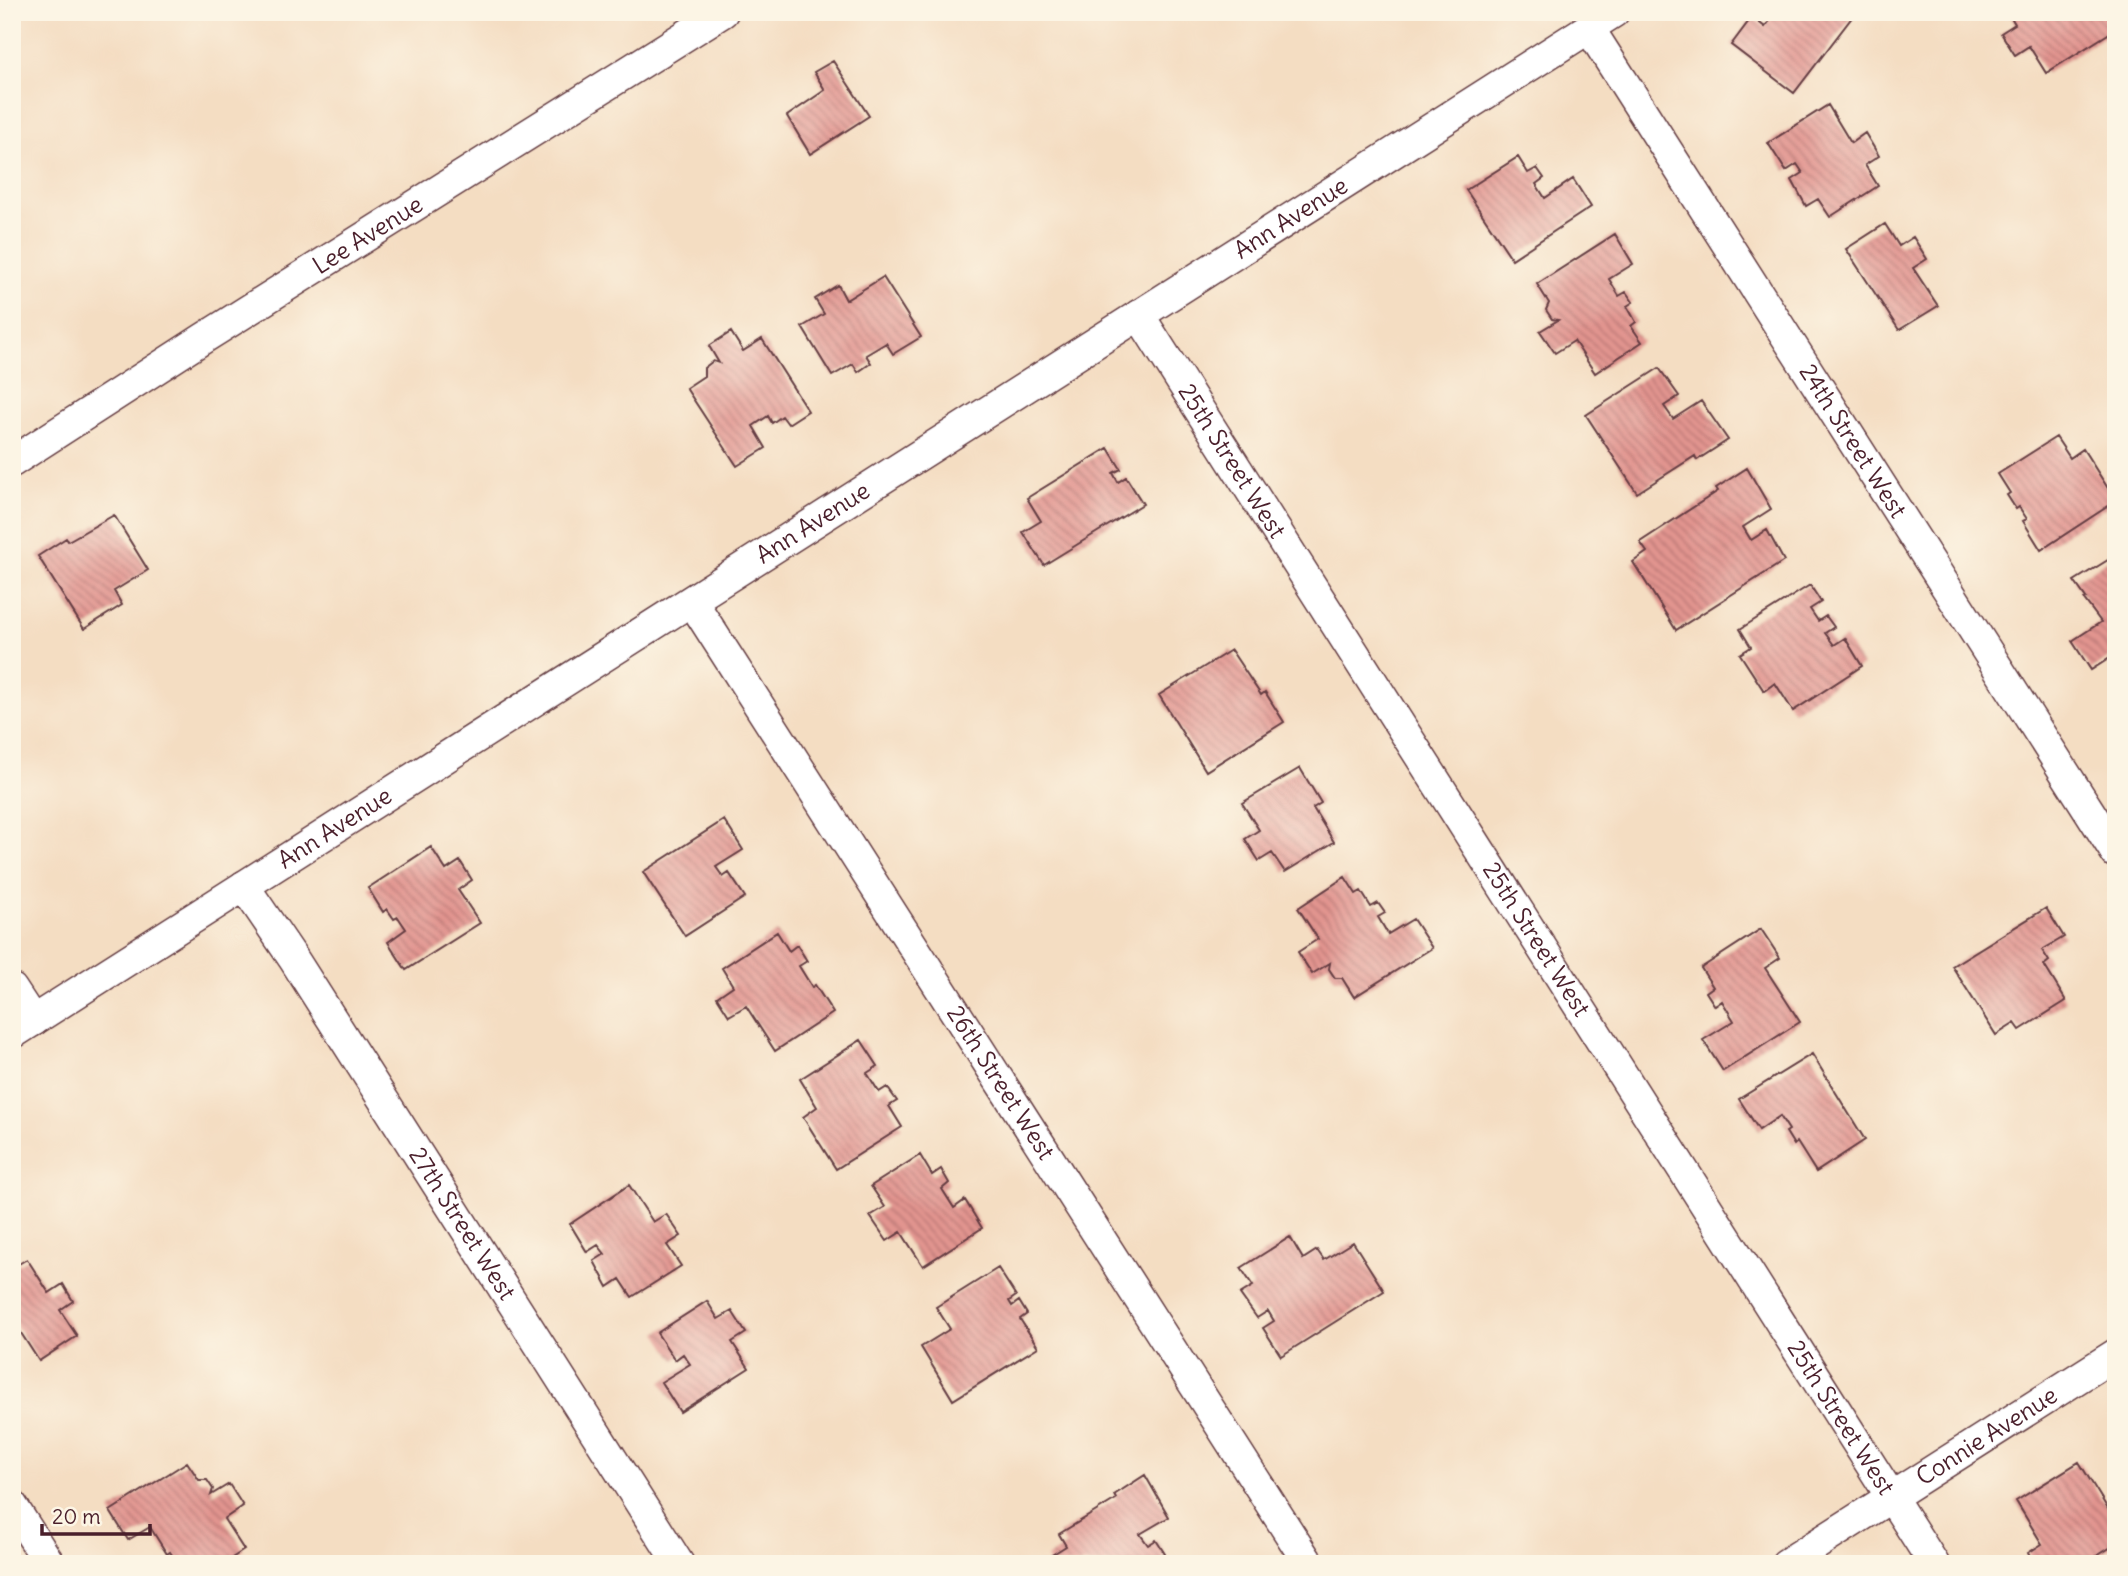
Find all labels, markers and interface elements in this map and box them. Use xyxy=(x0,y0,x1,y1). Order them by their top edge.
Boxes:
street label: Ann Avenue xyxy=(1228,170,1353,265)
street label: Lee Avenue xyxy=(307,188,428,280)
street label: 24th Street West xyxy=(1793,358,1914,523)
street label: 25th Street West xyxy=(1172,378,1293,543)
street label: Ann Avenue xyxy=(750,475,875,570)
street label: Ann Avenue xyxy=(272,780,397,875)
street label: 25th Street West xyxy=(1477,856,1597,1022)
street label: 26th Street West xyxy=(941,999,1062,1165)
street label: 27th Street West xyxy=(403,1141,523,1305)
street label: 25th Street West xyxy=(1781,1334,1902,1500)
street label: Connie Avenue xyxy=(1910,1379,2062,1491)
scale bar xyxy=(42,1492,150,1536)
text: 20 m xyxy=(52,1503,101,1530)

